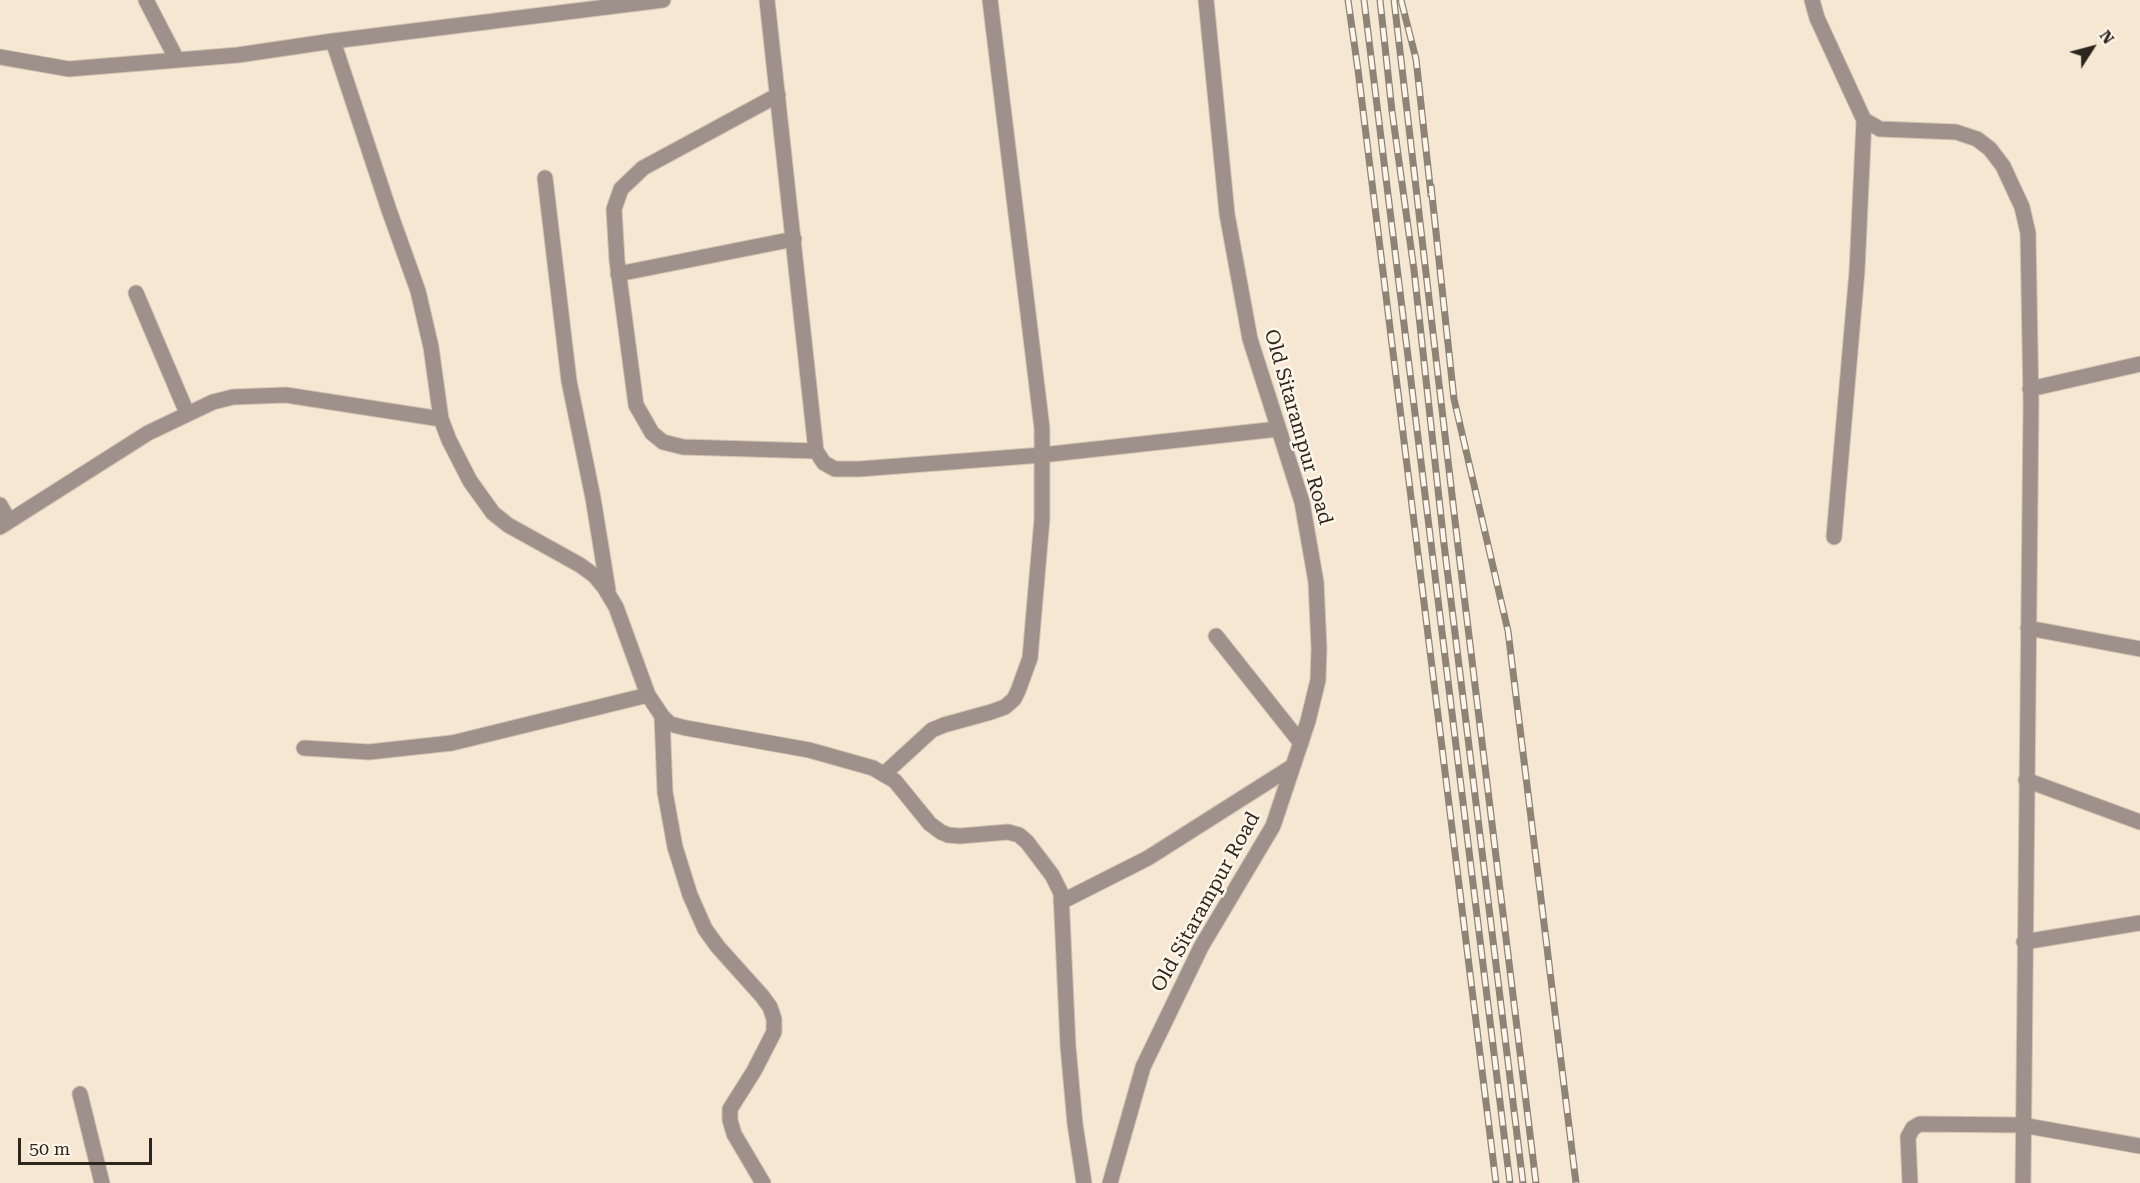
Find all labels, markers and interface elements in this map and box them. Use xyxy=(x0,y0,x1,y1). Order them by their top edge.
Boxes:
north arrow xyxy=(2062,18,2122,78)
text: N xyxy=(2096,27,2118,48)
street label: Old Sitarampur Road xyxy=(1259,327,1337,527)
street label: Old Sitarampur Road xyxy=(1147,808,1265,996)
scale bar xyxy=(21,1126,154,1164)
text: 50 m xyxy=(29,1138,70,1159)

